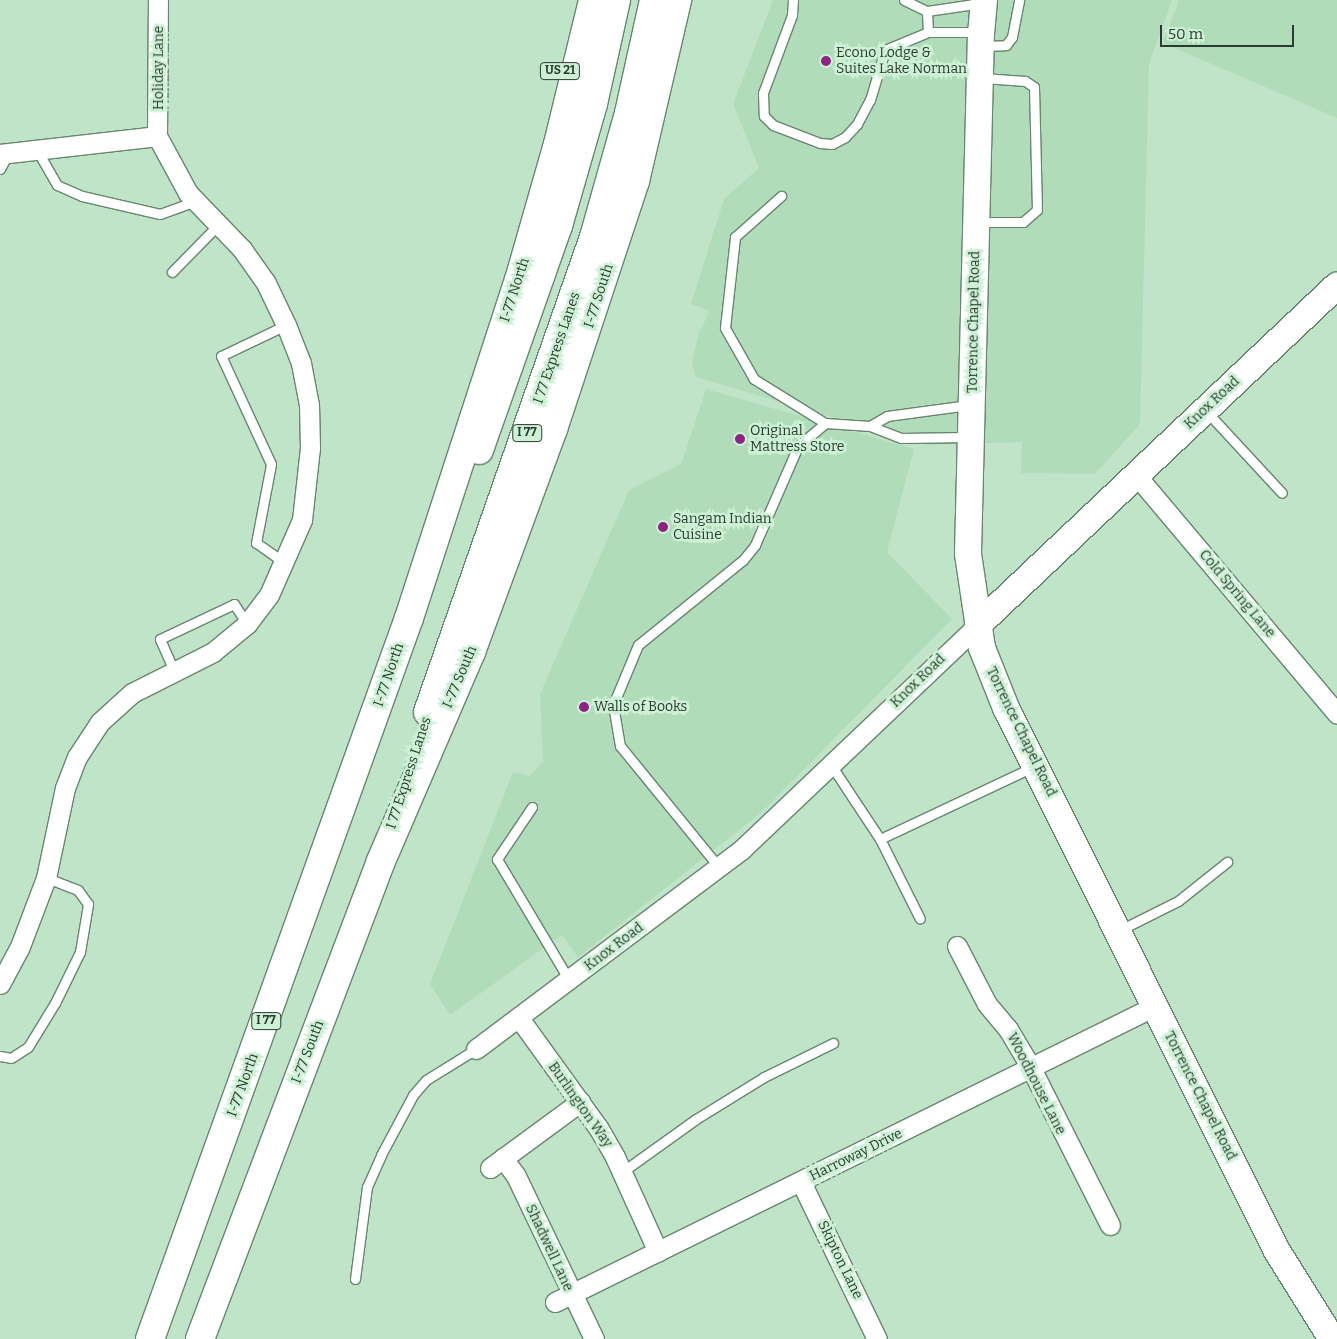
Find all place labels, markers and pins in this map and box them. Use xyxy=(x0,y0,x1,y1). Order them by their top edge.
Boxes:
place label: Econo Lodge & Suites Lake Norman xyxy=(836,45,967,78)
marker: Econo Lodge & Suites Lake Norman xyxy=(820,55,832,67)
place label: Original Mattress Store xyxy=(750,423,844,456)
marker: Original Mattress Store xyxy=(734,433,746,445)
place label: Sangam Indian Cuisine xyxy=(673,511,772,544)
marker: Sangam Indian Cuisine xyxy=(657,521,669,533)
place label: Walls of Books xyxy=(594,699,687,715)
marker: Walls of Books xyxy=(578,701,590,713)

